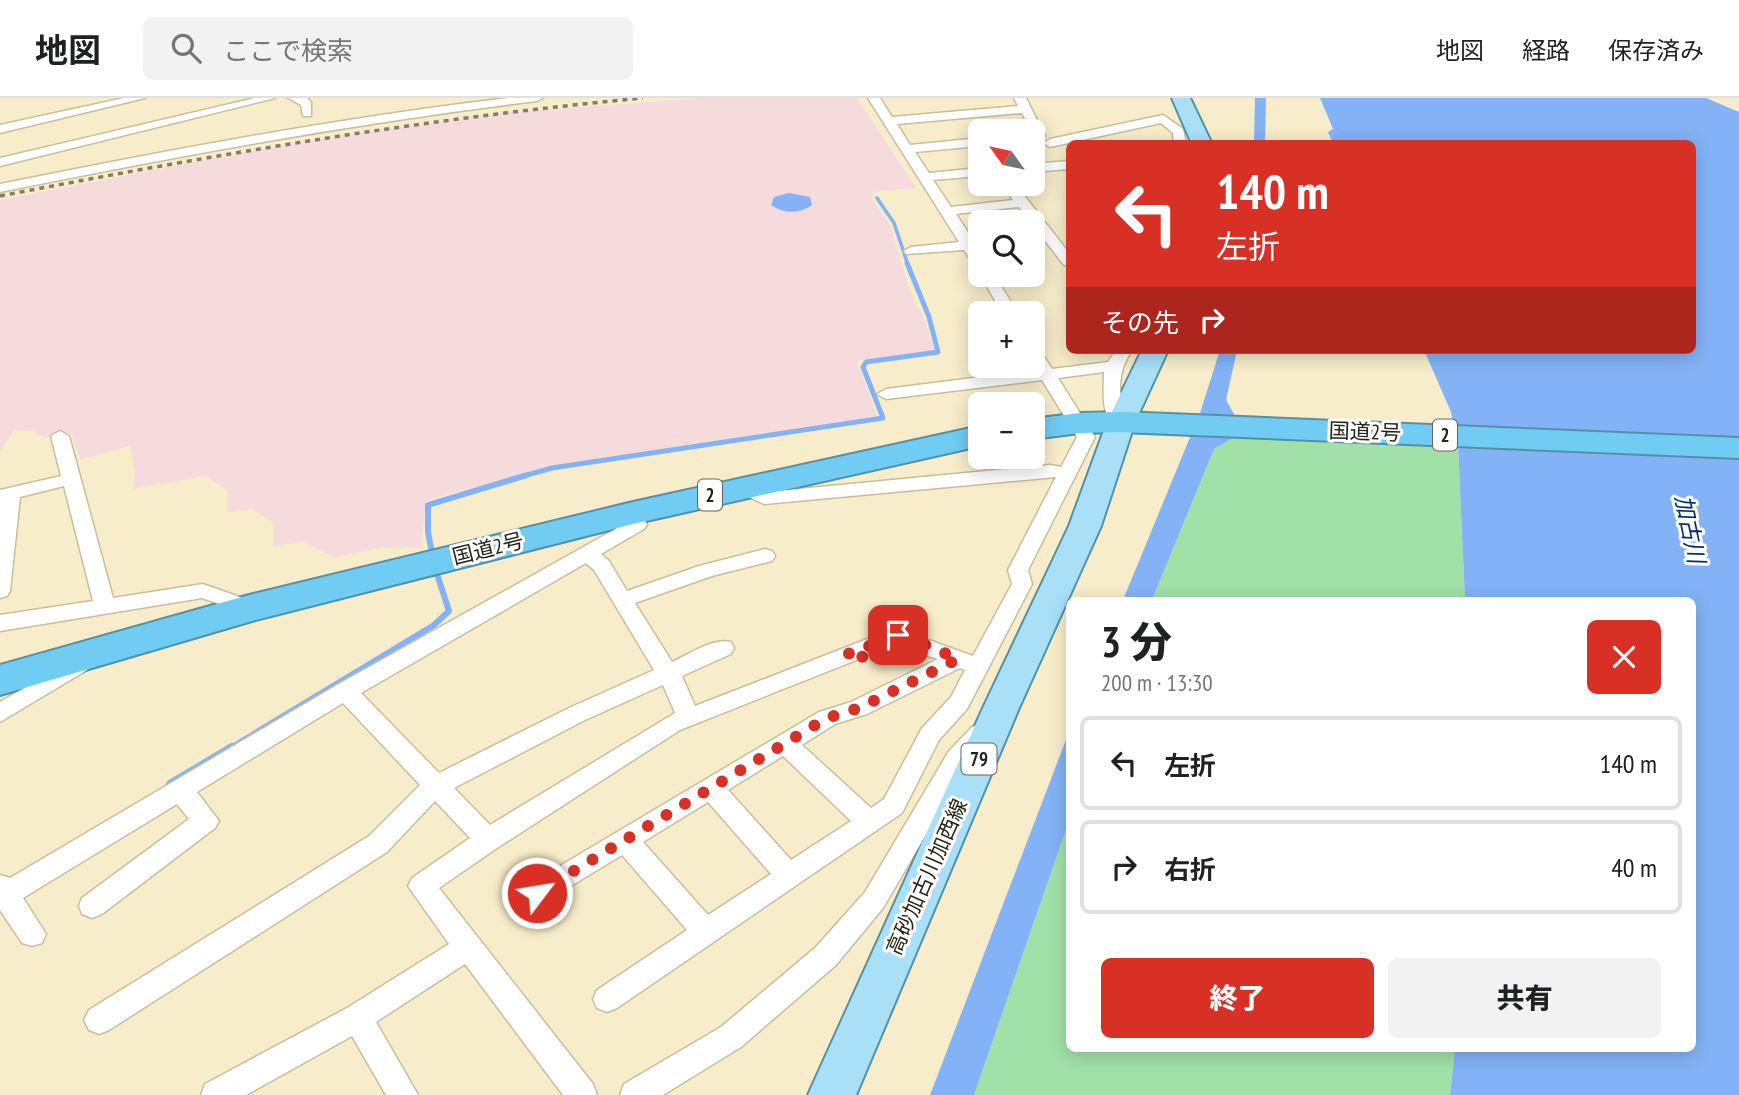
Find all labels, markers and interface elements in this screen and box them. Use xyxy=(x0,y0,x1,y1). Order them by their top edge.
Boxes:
search box xyxy=(143,17,633,80)
text: 地図 xyxy=(35,28,101,71)
icon: search xyxy=(167,29,205,67)
text: ここで検索 xyxy=(223,34,353,67)
text: 地図 xyxy=(1436,35,1484,66)
text: 経路 xyxy=(1522,35,1570,66)
text: 保存済み xyxy=(1608,35,1704,66)
north arrow xyxy=(968,119,1045,196)
map controls xyxy=(968,119,1045,469)
text: 140 m xyxy=(1216,159,1329,223)
icon: left xyxy=(1101,168,1192,259)
button: search xyxy=(968,210,1045,287)
text: 左折 xyxy=(1216,225,1280,267)
button: + xyxy=(968,301,1045,378)
icon: right xyxy=(1193,301,1231,339)
text: その先 xyxy=(1101,306,1179,339)
button: − xyxy=(968,392,1045,469)
street label: 国道2号 xyxy=(1328,417,1402,446)
road number: 2 xyxy=(1433,420,1457,450)
road number: 2 xyxy=(698,480,722,510)
water label: 加古川 xyxy=(1669,492,1712,569)
street label: 国道2号 xyxy=(449,527,526,570)
pin xyxy=(868,605,928,665)
text: 3 分 xyxy=(1101,614,1172,669)
icon: arrive xyxy=(879,616,917,654)
button: close xyxy=(1587,620,1661,694)
text: 200 m · 13:30 xyxy=(1101,668,1213,697)
road number: 79 xyxy=(962,744,996,774)
icon: left xyxy=(1105,744,1143,782)
text: 140 m xyxy=(1599,747,1657,780)
text: 左折 xyxy=(1164,749,1216,782)
street label: 高砂加古川加西線 xyxy=(880,795,973,959)
icon: right xyxy=(1105,848,1143,886)
text: 40 m xyxy=(1611,851,1657,884)
text: 右折 xyxy=(1164,853,1216,886)
position arrow xyxy=(500,856,574,930)
button: 終了 xyxy=(1101,958,1374,1038)
button: 共有 xyxy=(1388,958,1661,1038)

